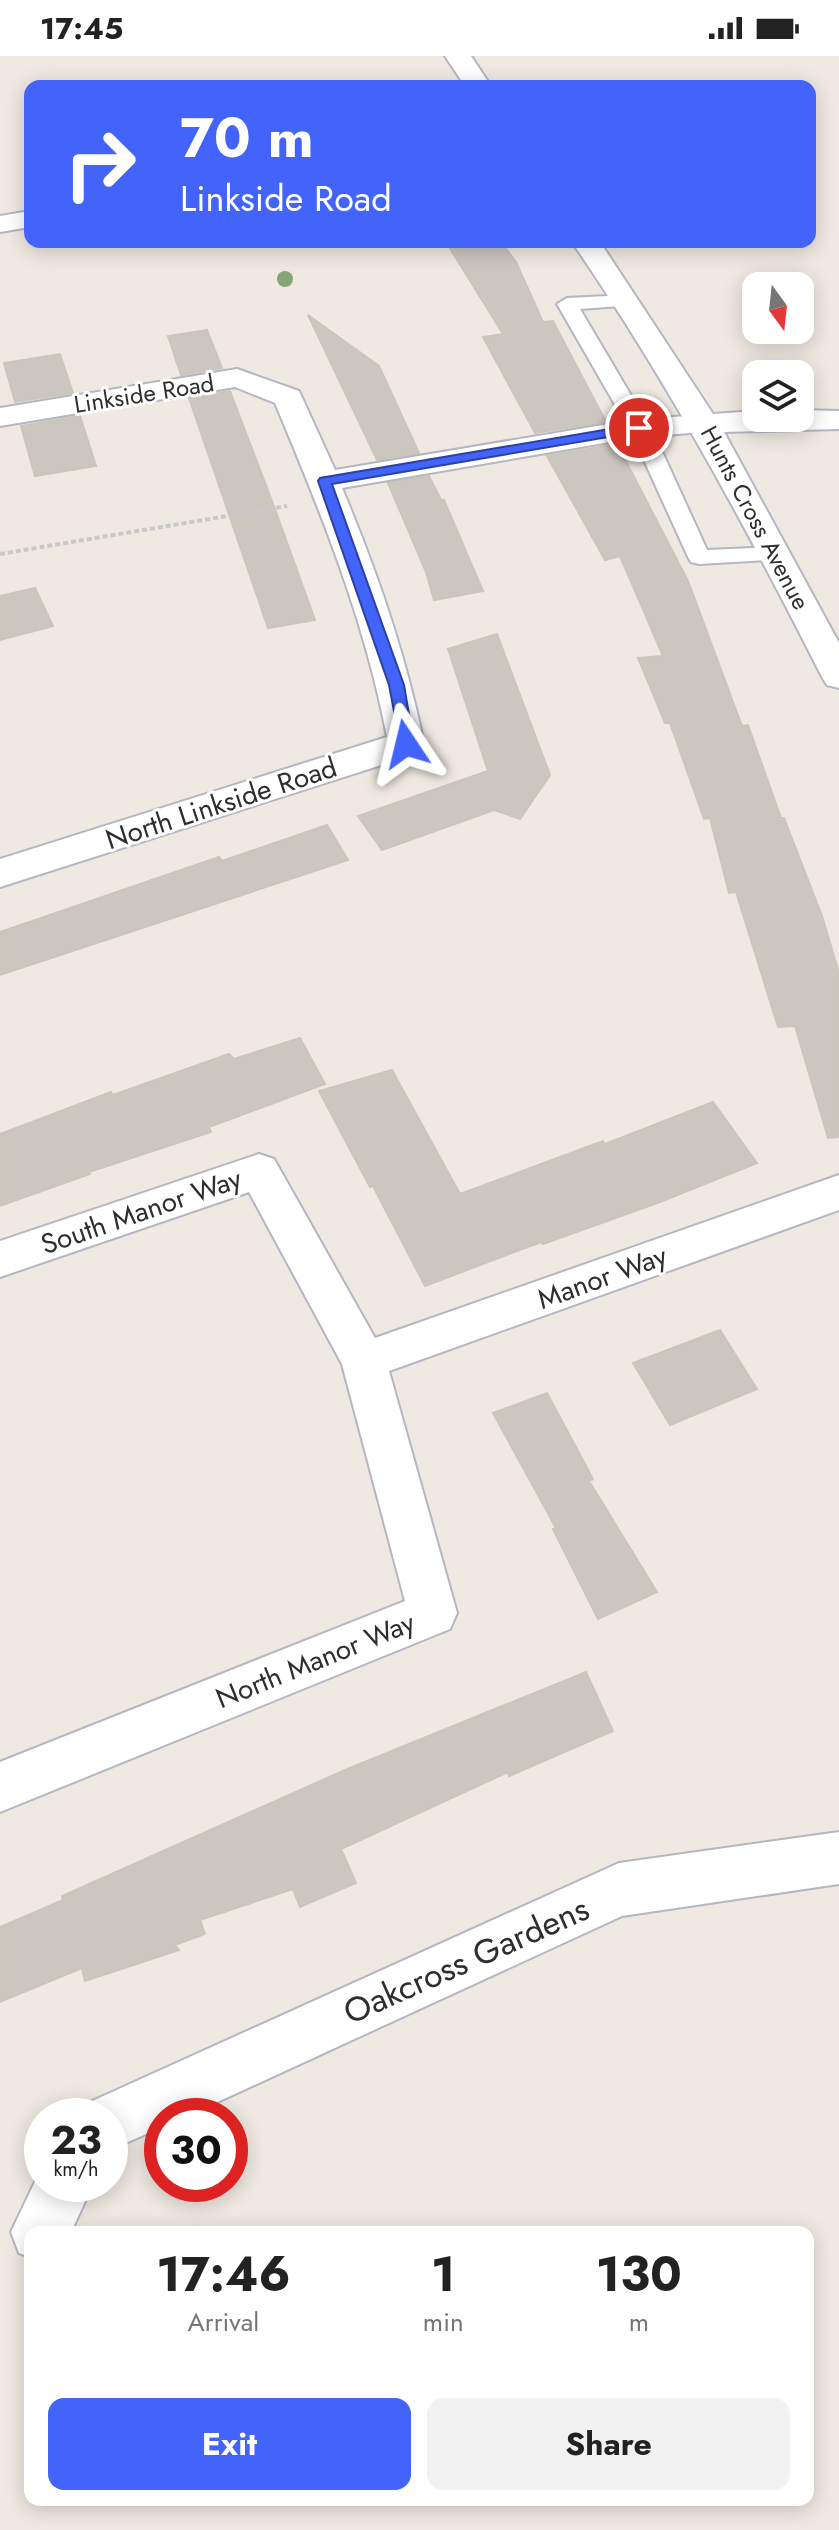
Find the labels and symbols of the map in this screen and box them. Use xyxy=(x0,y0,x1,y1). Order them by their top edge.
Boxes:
north arrow xyxy=(742,272,814,344)
street label: Linkside Road xyxy=(71,365,216,422)
pin xyxy=(605,394,673,462)
street label: Hunts Cross Avenue xyxy=(692,420,819,616)
position arrow xyxy=(364,702,448,786)
street label: North Linkside Road xyxy=(100,747,342,860)
street label: South Manor Way xyxy=(35,1158,248,1265)
street label: Manor Way xyxy=(532,1235,673,1320)
street label: North Manor Way xyxy=(210,1602,421,1719)
street label: Oakcross Gardens xyxy=(336,1884,597,2037)
speed limit sign: 30 xyxy=(144,2098,248,2202)

